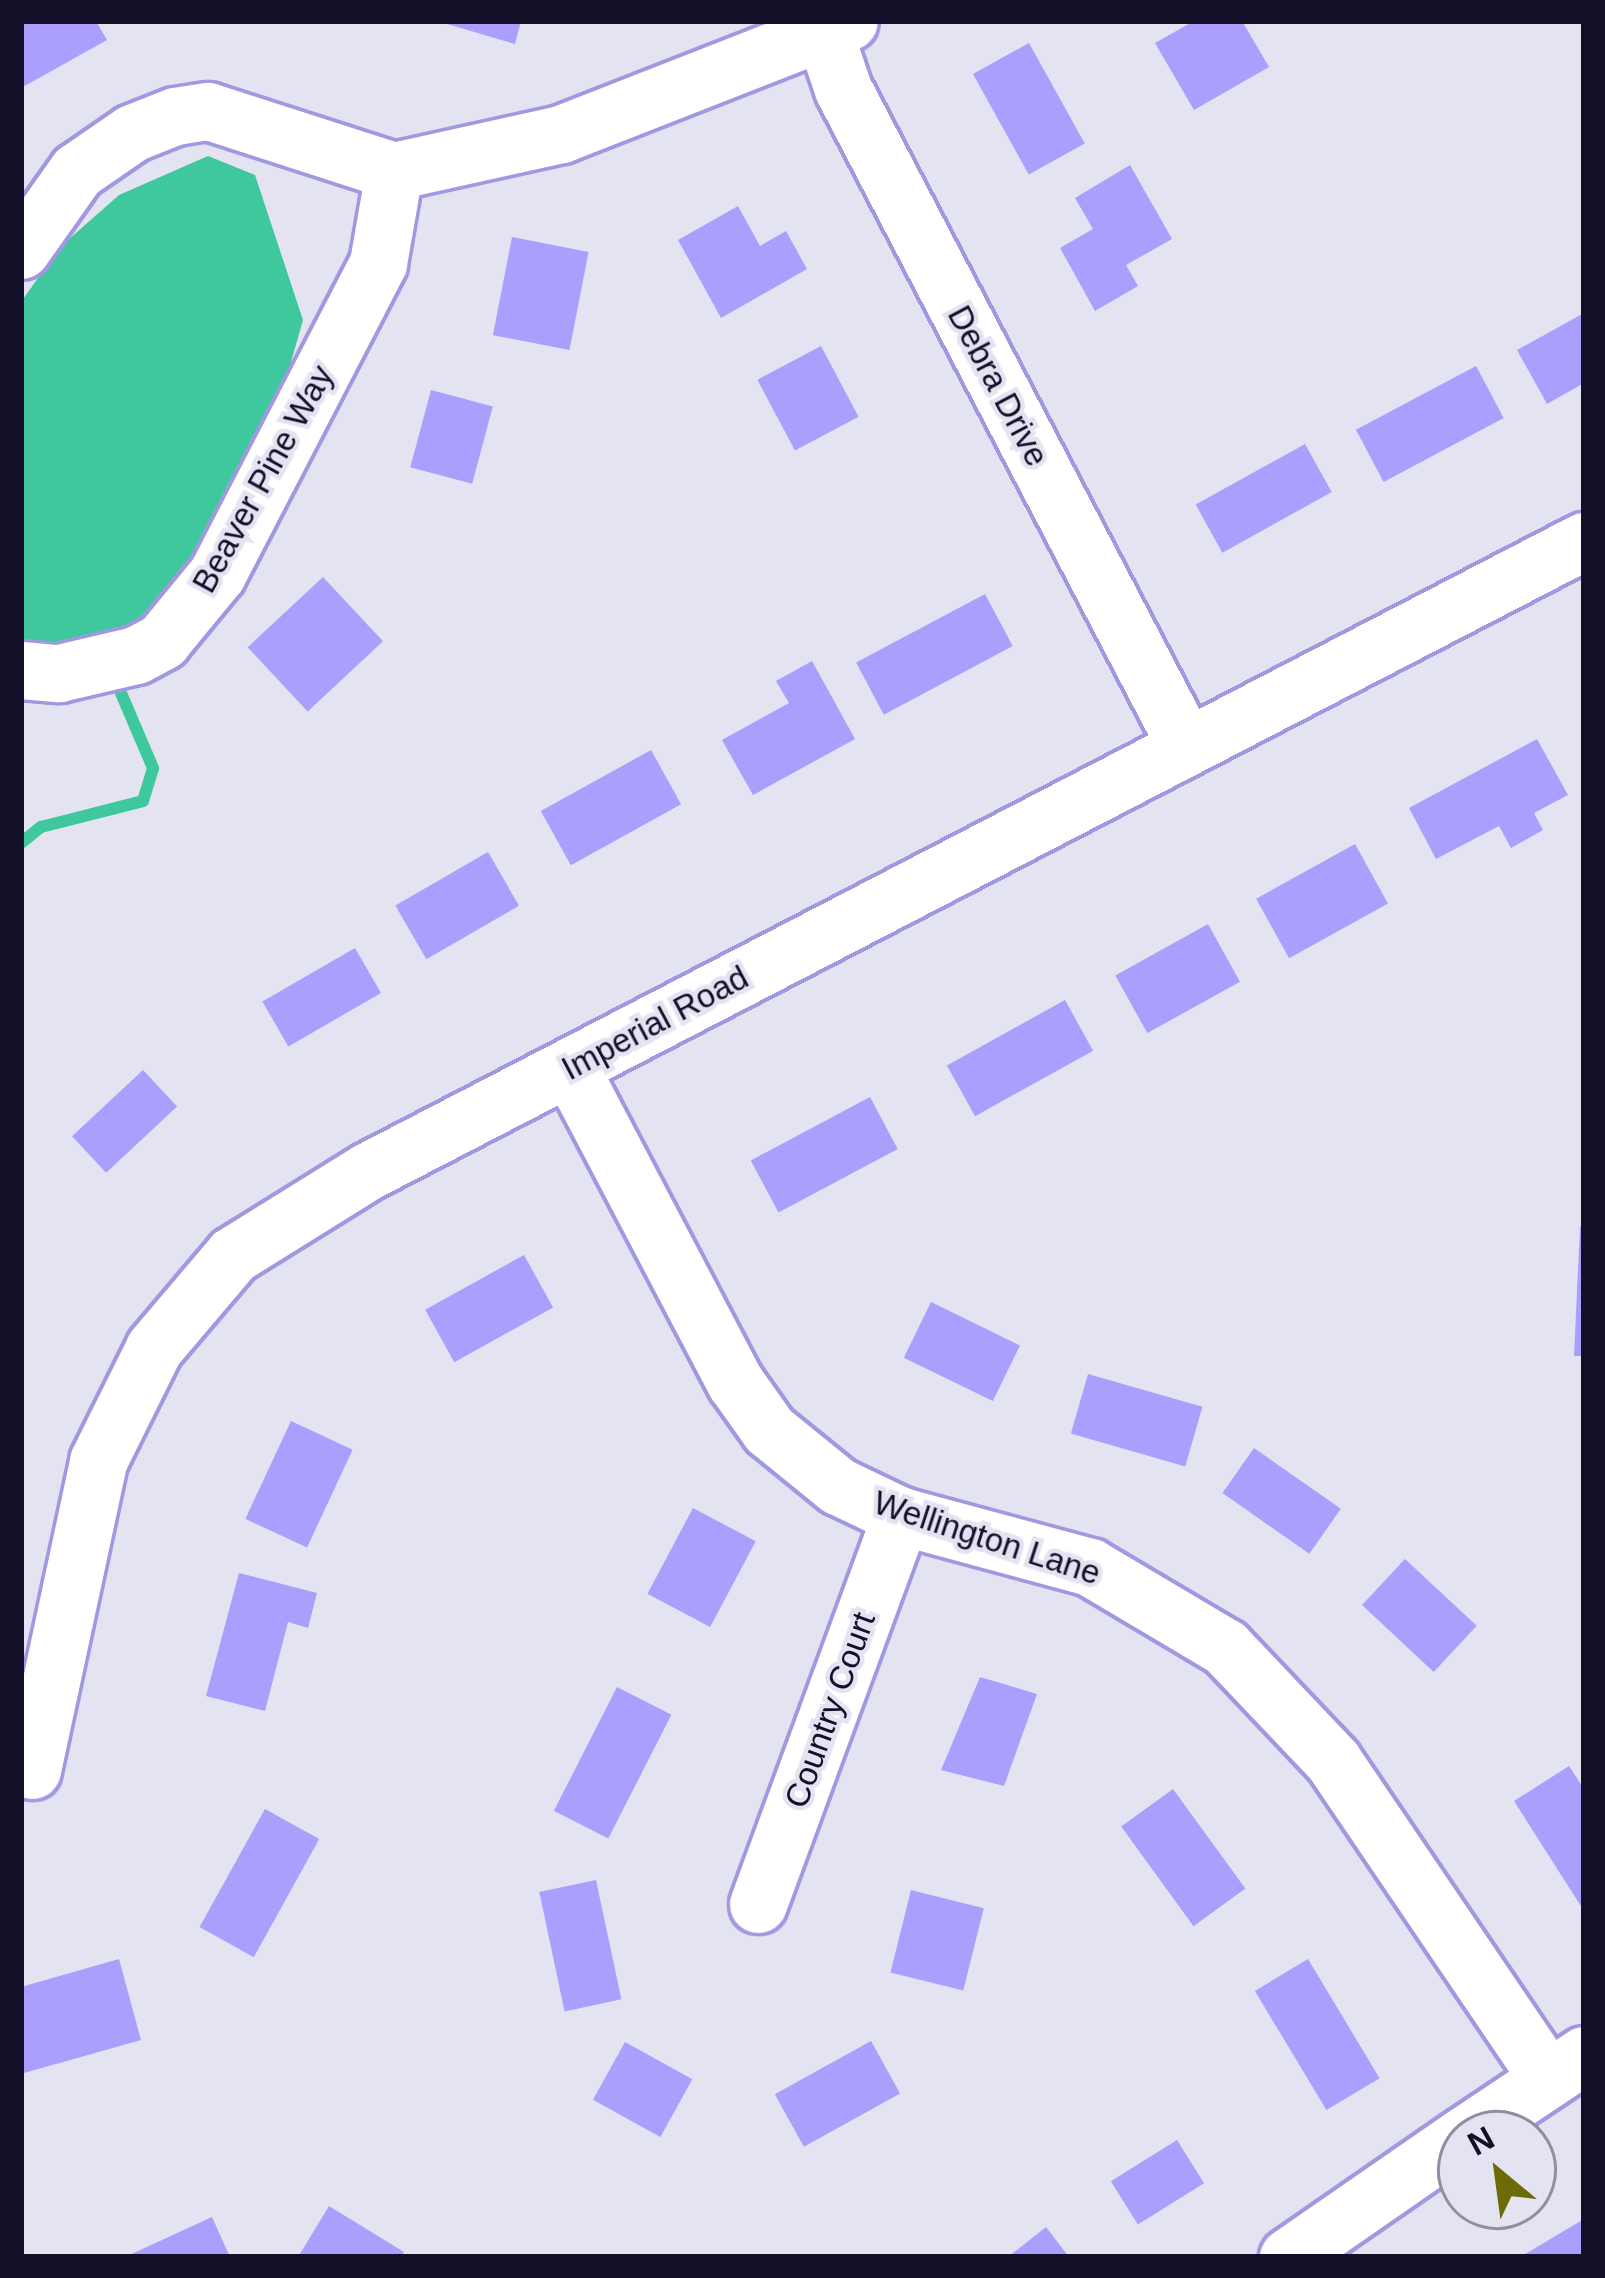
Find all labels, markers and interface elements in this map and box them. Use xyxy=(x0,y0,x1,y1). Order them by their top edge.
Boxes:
street label: Debra Drive xyxy=(939,299,1057,473)
street label: Beaver Pine Way xyxy=(184,358,342,600)
street label: Imperial Road xyxy=(555,957,755,1089)
street label: Wellington Lane xyxy=(869,1483,1105,1593)
street label: Country Court xyxy=(776,1607,884,1813)
north arrow xyxy=(1437,2110,1557,2230)
text: N xyxy=(1461,2119,1500,2163)

